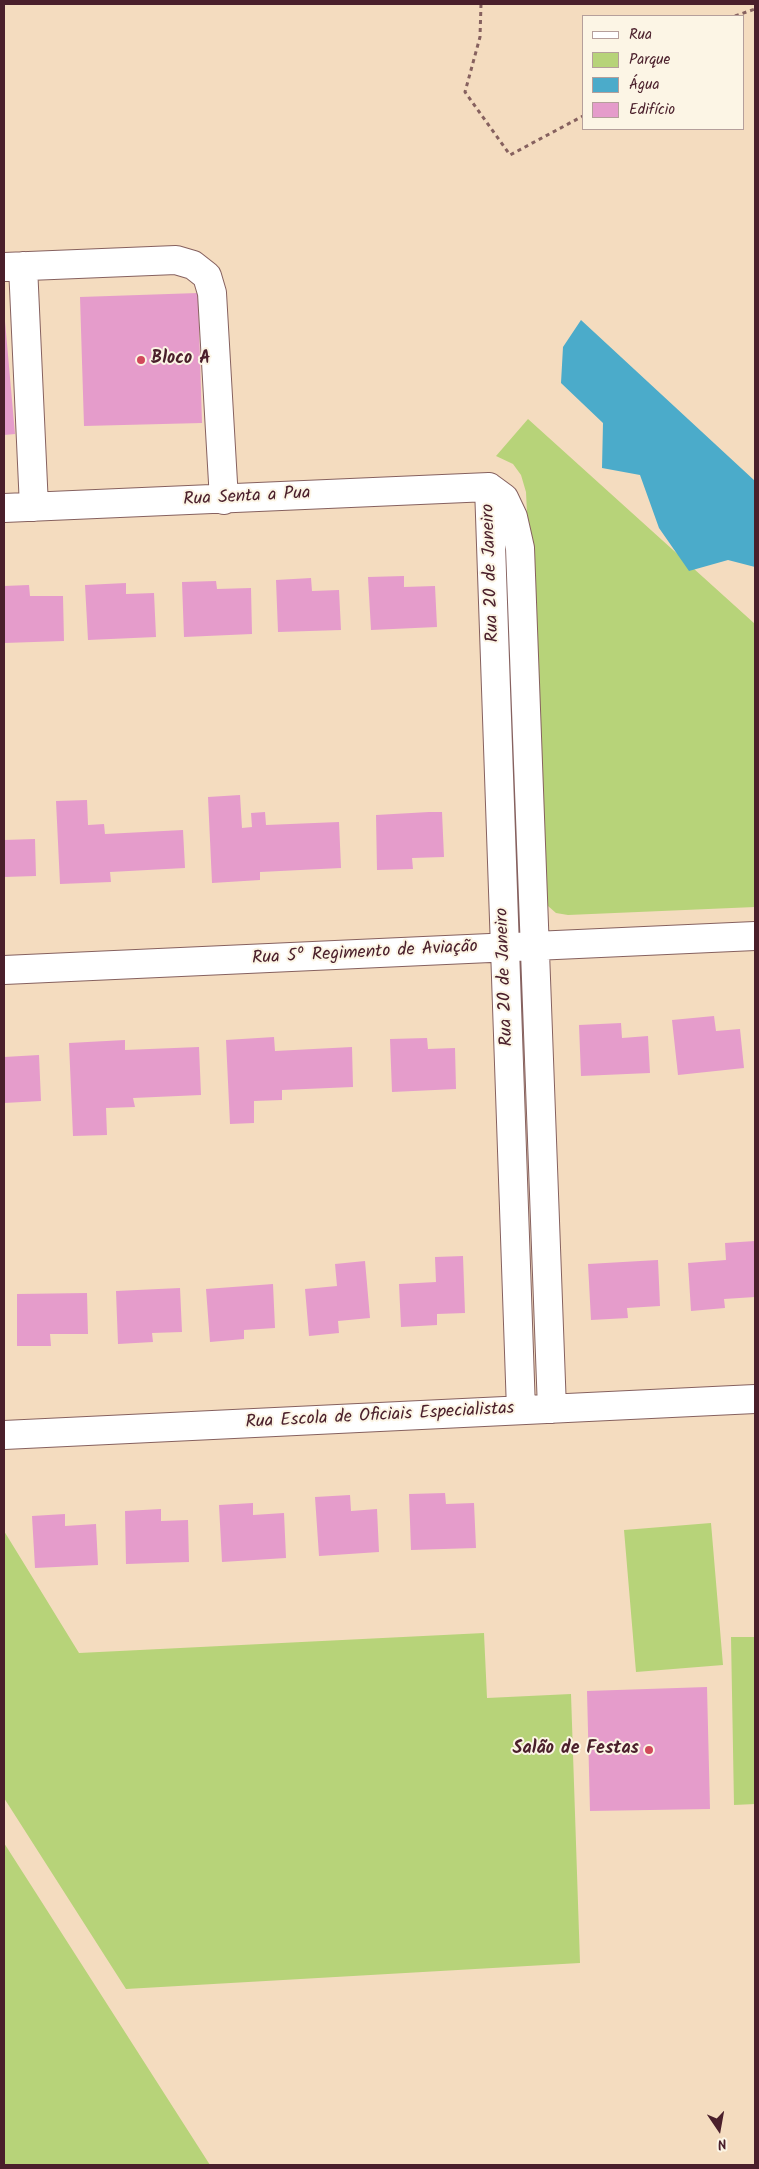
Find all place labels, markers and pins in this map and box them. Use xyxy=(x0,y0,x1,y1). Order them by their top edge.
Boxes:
place label: Bloco A xyxy=(151,349,211,371)
marker: Bloco A xyxy=(135,354,147,366)
place label: Salão de Festas xyxy=(513,1739,639,1761)
marker: Salão de Festas xyxy=(643,1744,655,1756)

